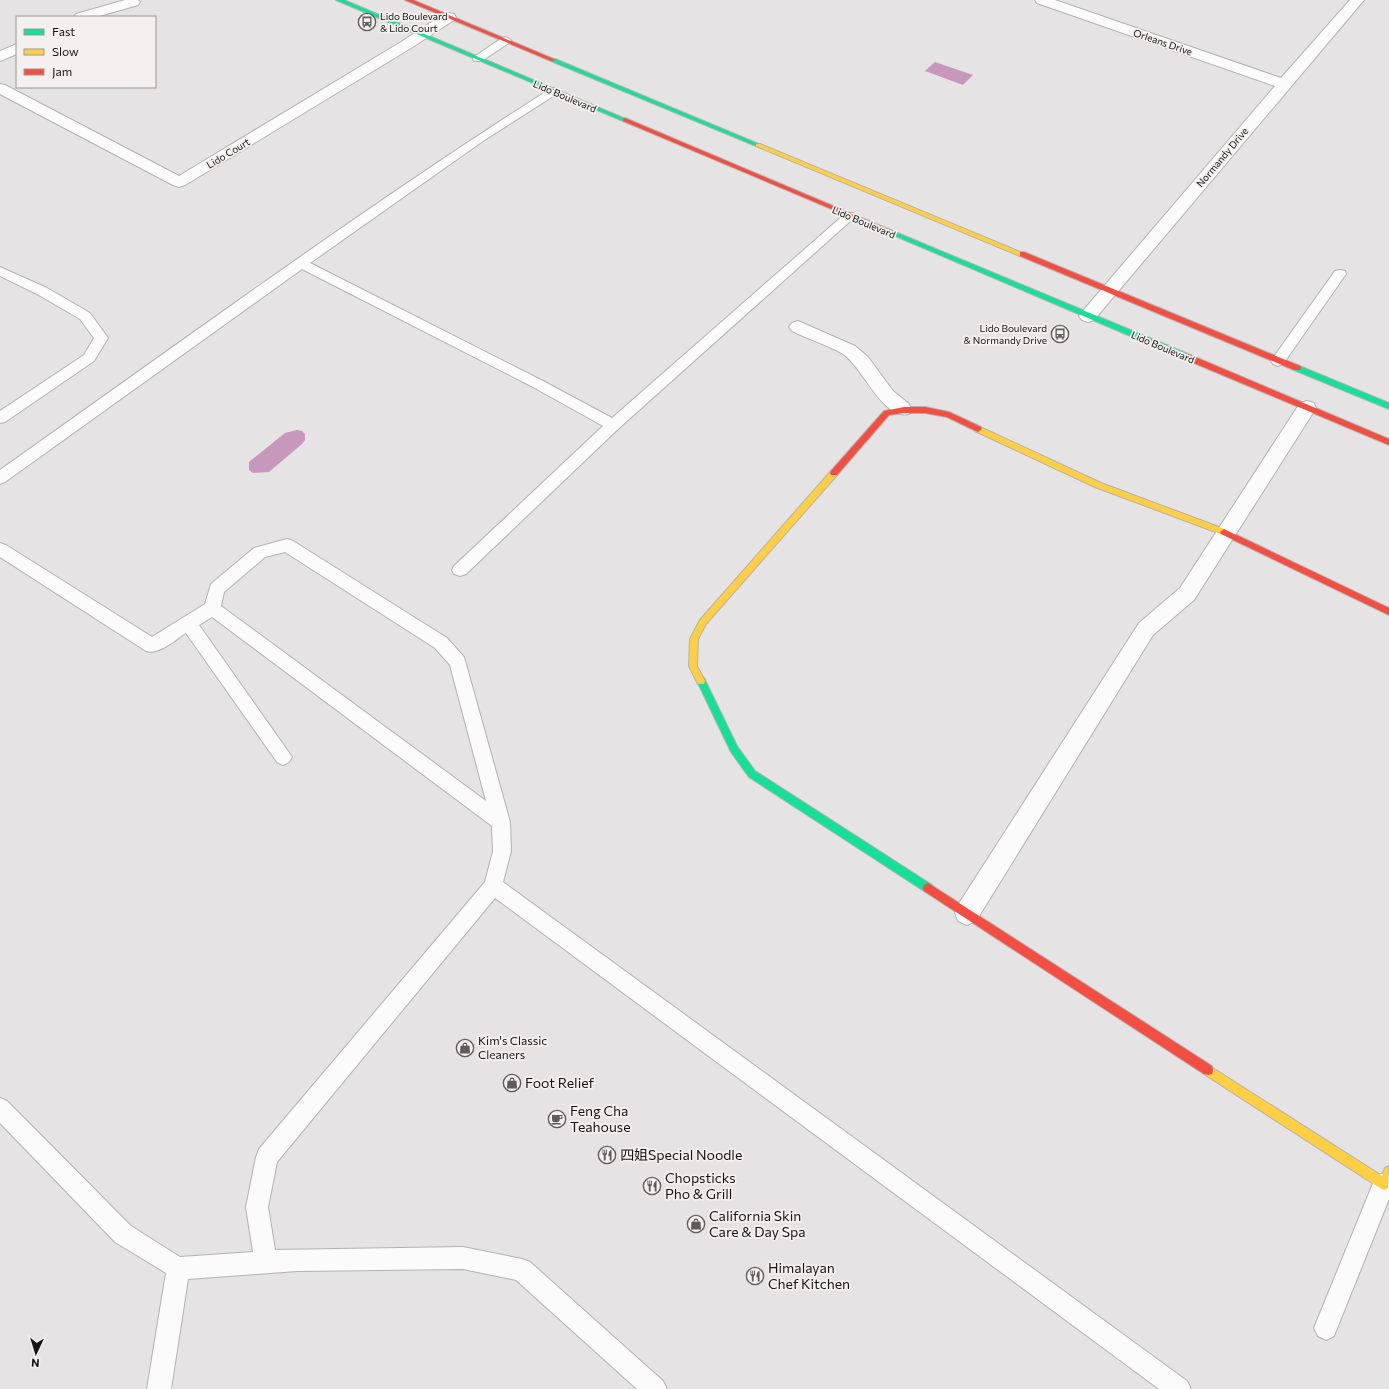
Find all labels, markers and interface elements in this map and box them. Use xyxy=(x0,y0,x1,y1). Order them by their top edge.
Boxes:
place label: Lido Boulevard & Lido Court xyxy=(380,10,448,34)
bus stop icon: Lido Boulevard & Lido Court xyxy=(357,12,377,32)
legend xyxy=(16,16,156,88)
text: Fast xyxy=(52,24,75,38)
street label: Orleans Drive xyxy=(1132,26,1194,58)
text: Slow xyxy=(52,44,79,58)
text: Jam xyxy=(52,64,72,79)
street label: Lido Boulevard xyxy=(532,77,599,115)
street label: Normandy Drive xyxy=(1194,125,1250,189)
street label: Lido Court xyxy=(204,135,252,171)
street label: Lido Boulevard xyxy=(831,203,898,241)
place label: Lido Boulevard & Normandy Drive xyxy=(964,322,1047,346)
bus stop icon: Lido Boulevard & Normandy Drive xyxy=(1050,324,1070,344)
street label: Lido Boulevard xyxy=(1130,328,1197,366)
place label: Kim's Classic Cleaners xyxy=(478,1033,547,1061)
shop icon: Kim's Classic Cleaners xyxy=(455,1038,475,1058)
shop icon: Foot Relief xyxy=(502,1073,522,1093)
place label: Foot Relief xyxy=(525,1074,595,1091)
place label: Feng Cha Teahouse xyxy=(570,1102,631,1135)
cafe icon: Feng Cha Teahouse xyxy=(547,1109,567,1129)
restaurant icon: 四姐Special Noodle xyxy=(597,1145,617,1165)
place label: 四姐Special Noodle xyxy=(620,1146,742,1163)
place label: Chopsticks Pho & Grill xyxy=(665,1169,736,1202)
restaurant icon: Chopsticks Pho & Grill xyxy=(642,1176,662,1196)
place label: California Skin Care & Day Spa xyxy=(709,1207,806,1240)
shop icon: California Skin Care & Day Spa xyxy=(686,1214,706,1234)
place label: Himalayan Chef Kitchen xyxy=(768,1259,850,1292)
restaurant icon: Himalayan Chef Kitchen xyxy=(745,1266,765,1286)
north arrow xyxy=(16,1333,56,1373)
text: N xyxy=(31,1357,40,1370)

